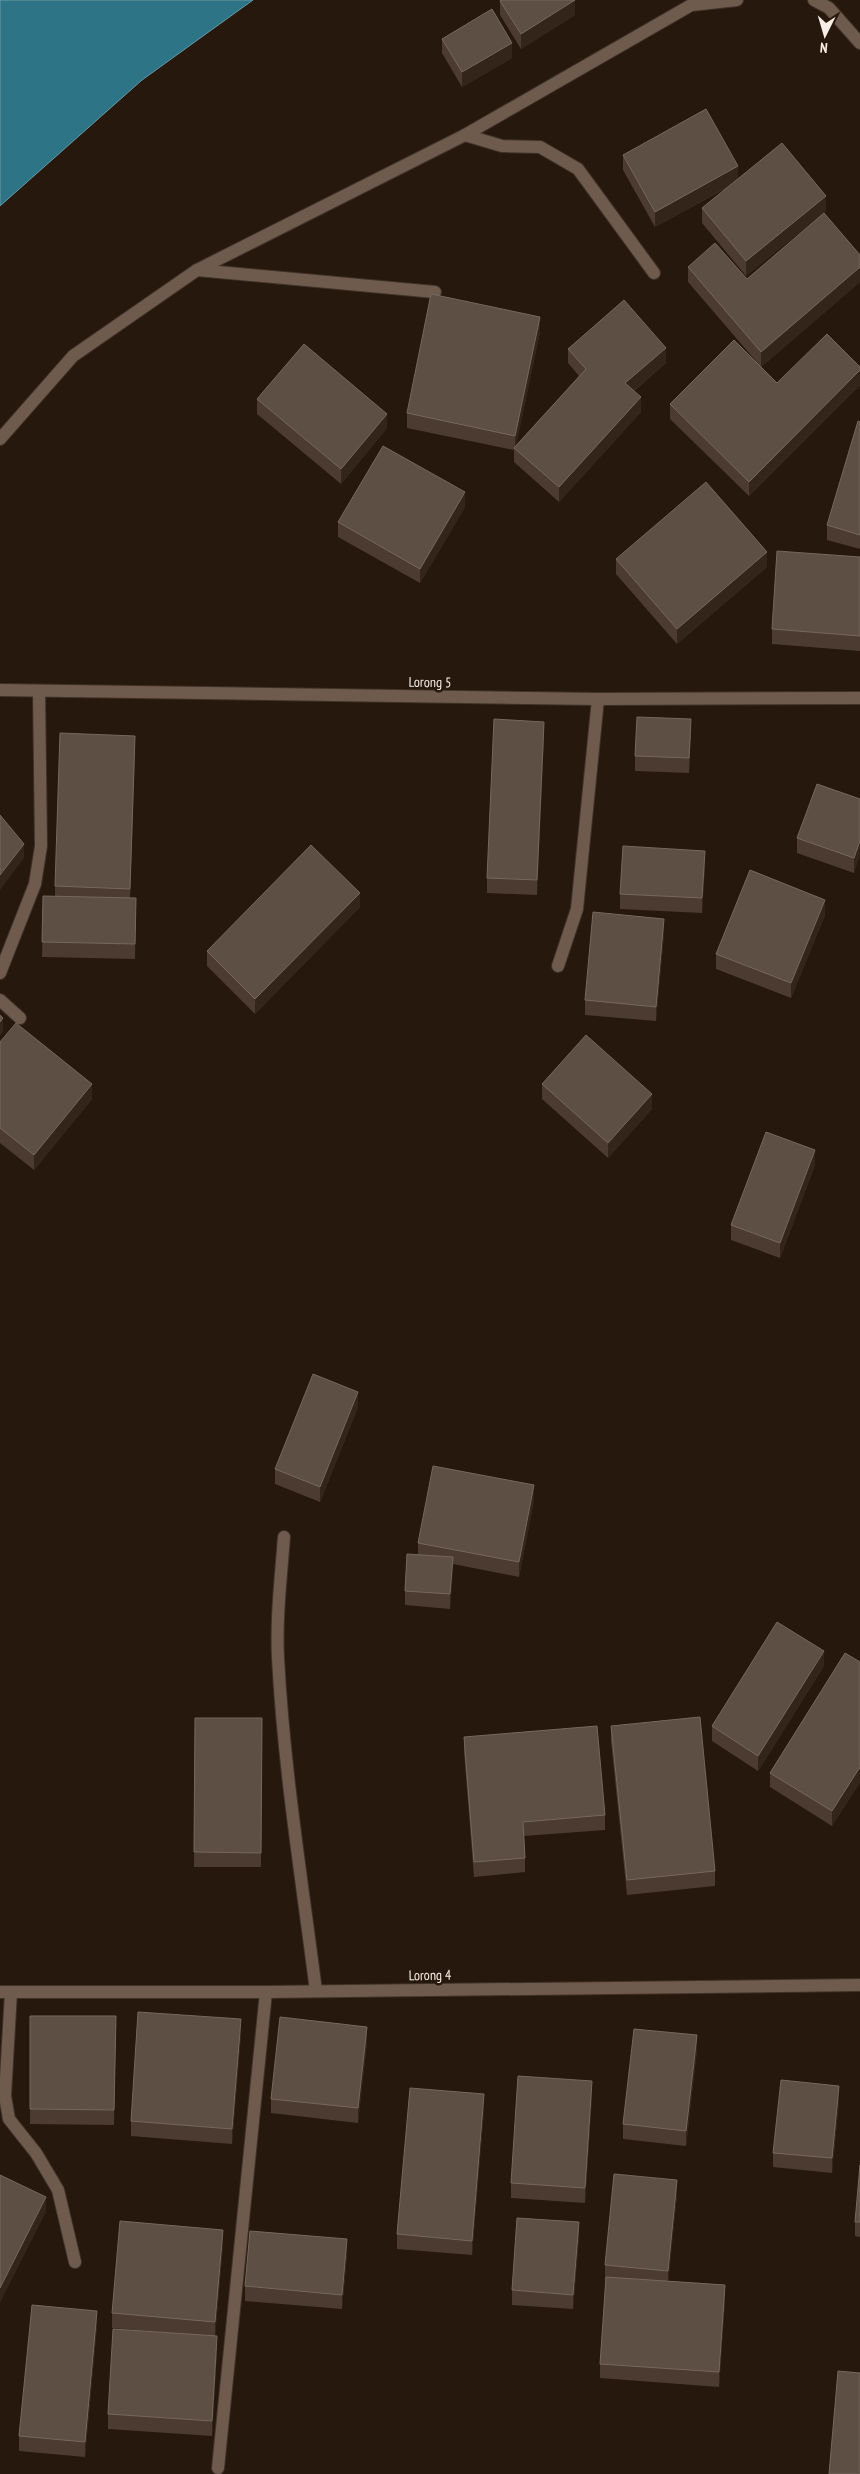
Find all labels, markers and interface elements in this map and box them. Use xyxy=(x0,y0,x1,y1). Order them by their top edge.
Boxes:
north arrow xyxy=(800,10,850,60)
text: N xyxy=(819,39,828,57)
street label: Lorong 5 xyxy=(409,673,451,691)
street label: Lorong 4 xyxy=(409,1966,452,1984)

